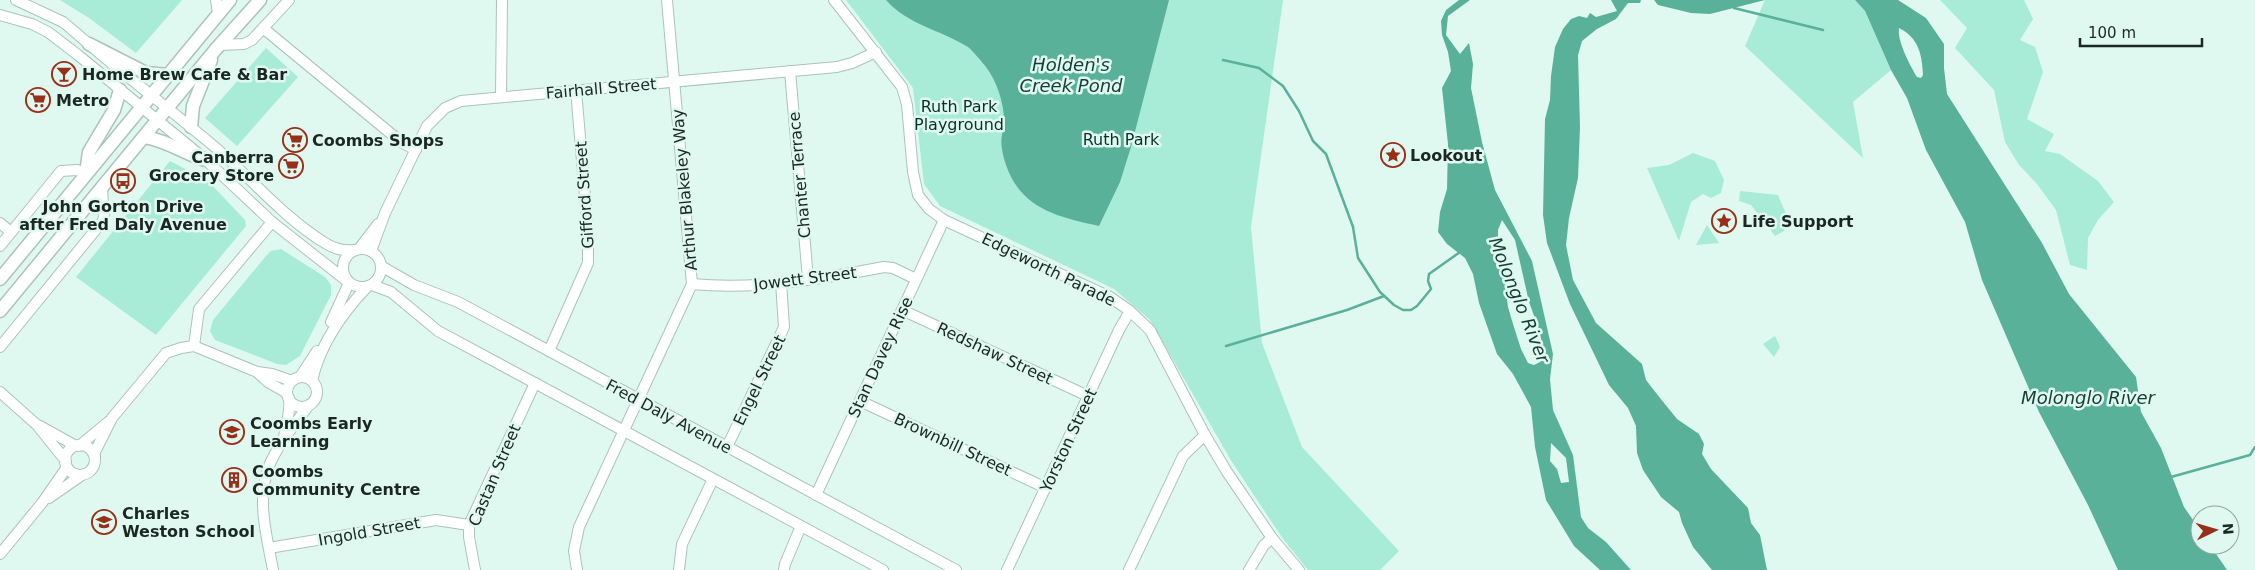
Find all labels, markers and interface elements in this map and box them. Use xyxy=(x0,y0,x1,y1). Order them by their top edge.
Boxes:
scale bar xyxy=(2080,15,2202,47)
text: 100 m xyxy=(2088,24,2136,42)
water label: Holden's Creek Pond xyxy=(1020,54,1123,96)
bar icon: Home Brew Cafe & Bar xyxy=(51,61,77,87)
place label: Home Brew Cafe & Bar xyxy=(82,65,287,84)
street label: Fairhall Street xyxy=(545,74,657,103)
supermarket icon: Metro xyxy=(25,87,51,113)
place label: Metro xyxy=(56,91,109,110)
park label: Ruth Park Playground xyxy=(914,97,1004,134)
street label: Arthur Blakeley Way xyxy=(668,108,701,272)
street label: Chanter Terrace xyxy=(784,111,815,239)
supermarket icon: Coombs Shops xyxy=(282,127,308,153)
park label: Ruth Park xyxy=(1083,130,1160,149)
place label: Coombs Shops xyxy=(312,131,444,150)
street label: Gifford Street xyxy=(571,141,598,249)
place icon: Lookout xyxy=(1380,142,1406,168)
place label: Lookout xyxy=(1410,146,1483,165)
place label: Canberra Grocery Store xyxy=(149,148,274,185)
supermarket icon: Canberra Grocery Store xyxy=(278,153,304,179)
bus stop icon: John Gorton Drive after Fred Daly Avenue xyxy=(110,168,136,194)
place label: John Gorton Drive after Fred Daly Avenue xyxy=(19,197,227,234)
place icon: Life Support xyxy=(1711,208,1737,234)
place label: Life Support xyxy=(1742,212,1854,231)
street label: Edgeworth Parade xyxy=(979,229,1119,310)
water label: Molonglo River xyxy=(1485,234,1555,367)
street label: Jowett Street xyxy=(751,263,858,294)
street label: Stan Davey Rise xyxy=(844,294,917,421)
street label: Redshaw Street xyxy=(934,318,1056,389)
street label: Engel Street xyxy=(729,332,790,429)
street label: Fred Daly Avenue xyxy=(603,375,735,458)
street label: Yorston Street xyxy=(1036,385,1101,496)
water label: Molonglo River xyxy=(2021,387,2156,408)
street label: Brownbill Street xyxy=(891,409,1015,480)
place label: Coombs Early Learning xyxy=(250,414,373,451)
school or university icon: Coombs Early Learning xyxy=(219,419,245,445)
street label: Castan Street xyxy=(464,421,525,529)
place label: Coombs Community Centre xyxy=(252,462,421,499)
building icon: Coombs Community Centre xyxy=(221,467,247,493)
place label: Charles Weston School xyxy=(122,504,255,541)
north arrow xyxy=(2190,505,2240,555)
school or university icon: Charles Weston School xyxy=(91,509,117,535)
street label: Ingold Street xyxy=(317,513,422,550)
text: N xyxy=(2219,522,2236,535)

